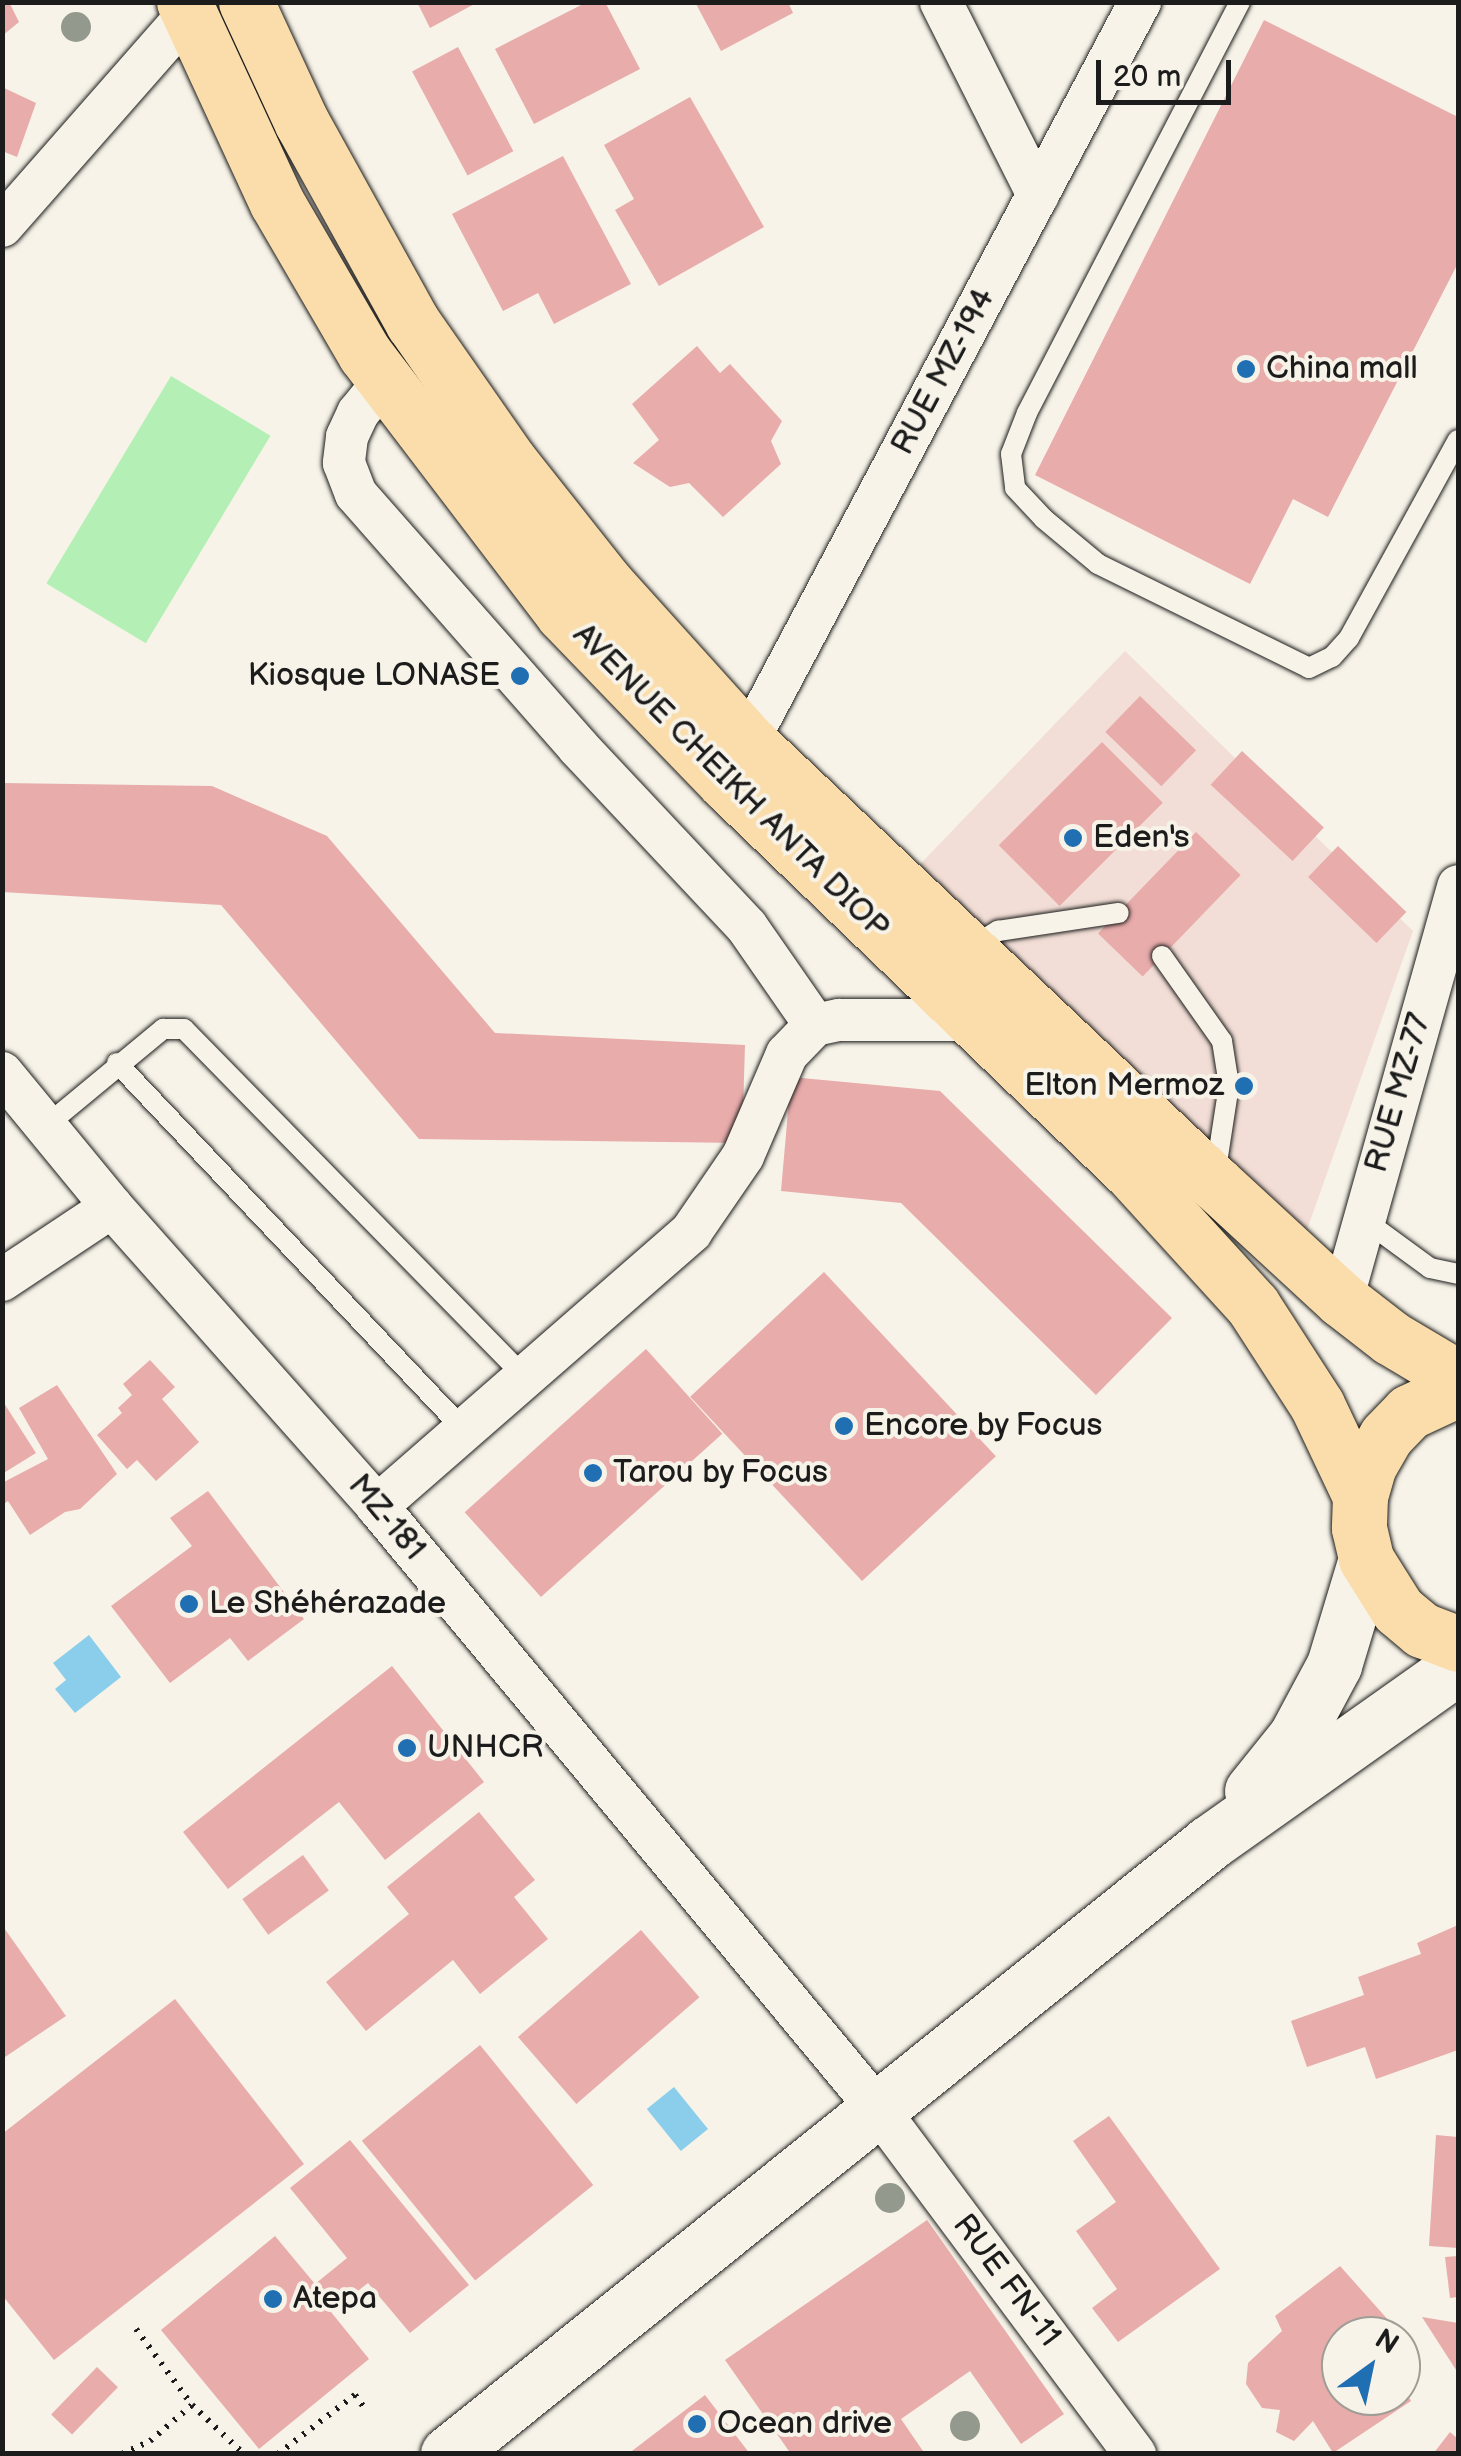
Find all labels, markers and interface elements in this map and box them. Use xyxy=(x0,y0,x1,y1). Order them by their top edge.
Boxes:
scale bar xyxy=(1101,40,1236,102)
text: 20 m xyxy=(1113,59,1181,95)
street label: RUE MZ-194 xyxy=(884,282,1004,462)
place label: China mall xyxy=(1266,350,1418,388)
marker: China mall xyxy=(1235,358,1257,380)
street label: AVENUE CHEIKH ANTA DIOP xyxy=(564,616,896,948)
place label: Kiosque LONASE xyxy=(248,657,500,695)
marker: Kiosque LONASE xyxy=(509,665,531,687)
place label: Eden's xyxy=(1093,819,1190,857)
marker: Eden's xyxy=(1062,827,1084,849)
street label: RUE MZ-77 xyxy=(1358,1009,1440,1177)
place label: Elton Mermoz xyxy=(1024,1067,1224,1105)
marker: Elton Mermoz xyxy=(1233,1075,1255,1097)
place label: Encore by Focus xyxy=(864,1407,1105,1445)
marker: Encore by Focus xyxy=(833,1415,855,1437)
place label: Tarou by Focus xyxy=(613,1454,830,1492)
marker: Tarou by Focus xyxy=(582,1462,604,1484)
street label: MZ-181 xyxy=(339,1467,433,1569)
place label: Le Shéhérazade xyxy=(209,1585,447,1623)
marker: Le Shéhérazade xyxy=(178,1593,200,1615)
place label: UNHCR xyxy=(427,1729,543,1767)
marker: UNHCR xyxy=(396,1737,418,1759)
street label: RUE FN-11 xyxy=(944,2207,1068,2355)
place label: Atepa xyxy=(293,2280,377,2318)
marker: Atepa xyxy=(262,2288,284,2310)
north arrow xyxy=(1321,2316,1421,2416)
text: N xyxy=(1369,2323,1404,2362)
place label: Ocean drive xyxy=(717,2405,892,2443)
marker: Ocean drive xyxy=(686,2413,708,2435)

